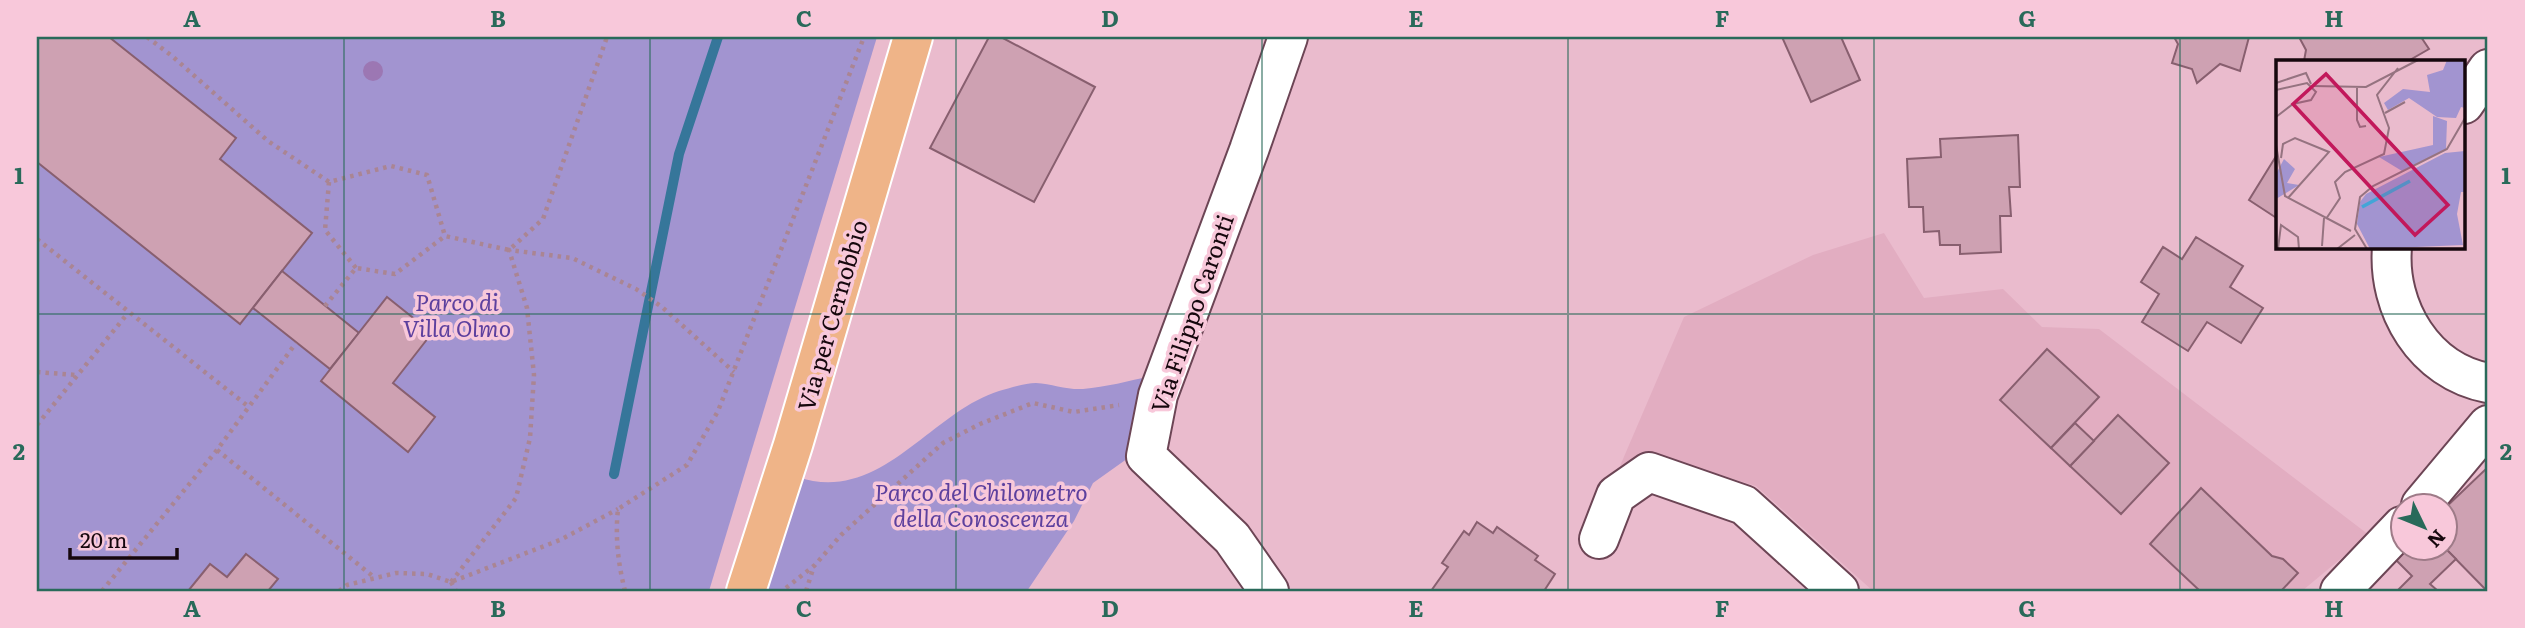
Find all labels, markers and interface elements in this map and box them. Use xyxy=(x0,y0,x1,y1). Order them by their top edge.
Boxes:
text: A xyxy=(183,0,201,34)
text: B xyxy=(490,0,506,34)
text: C xyxy=(796,0,812,34)
text: D xyxy=(1101,0,1119,34)
text: E xyxy=(1408,0,1424,34)
text: F xyxy=(1715,0,1730,34)
text: G xyxy=(2018,0,2036,34)
text: H xyxy=(2324,0,2344,34)
inset map xyxy=(2276,60,2466,248)
text: 1 xyxy=(14,157,24,191)
text: 1 xyxy=(2501,157,2511,191)
street label: Via Filippo Caronti xyxy=(1141,209,1241,417)
street label: Via per Cernobbio xyxy=(787,215,875,415)
park label: Parco di Villa Olmo xyxy=(403,284,511,344)
text: 2 xyxy=(13,433,25,467)
text: 2 xyxy=(2500,433,2512,467)
park label: Parco del Chilometro della Conoscenza xyxy=(874,474,1088,534)
north arrow xyxy=(2388,491,2458,562)
scale bar xyxy=(70,516,177,560)
text: 20 m xyxy=(80,523,127,554)
text: N xyxy=(2421,524,2453,555)
text: A xyxy=(183,590,201,624)
text: B xyxy=(490,590,506,624)
text: C xyxy=(796,590,812,624)
text: D xyxy=(1101,590,1119,624)
text: E xyxy=(1408,590,1424,624)
text: F xyxy=(1715,590,1730,624)
text: G xyxy=(2018,590,2036,624)
text: H xyxy=(2324,590,2344,624)

